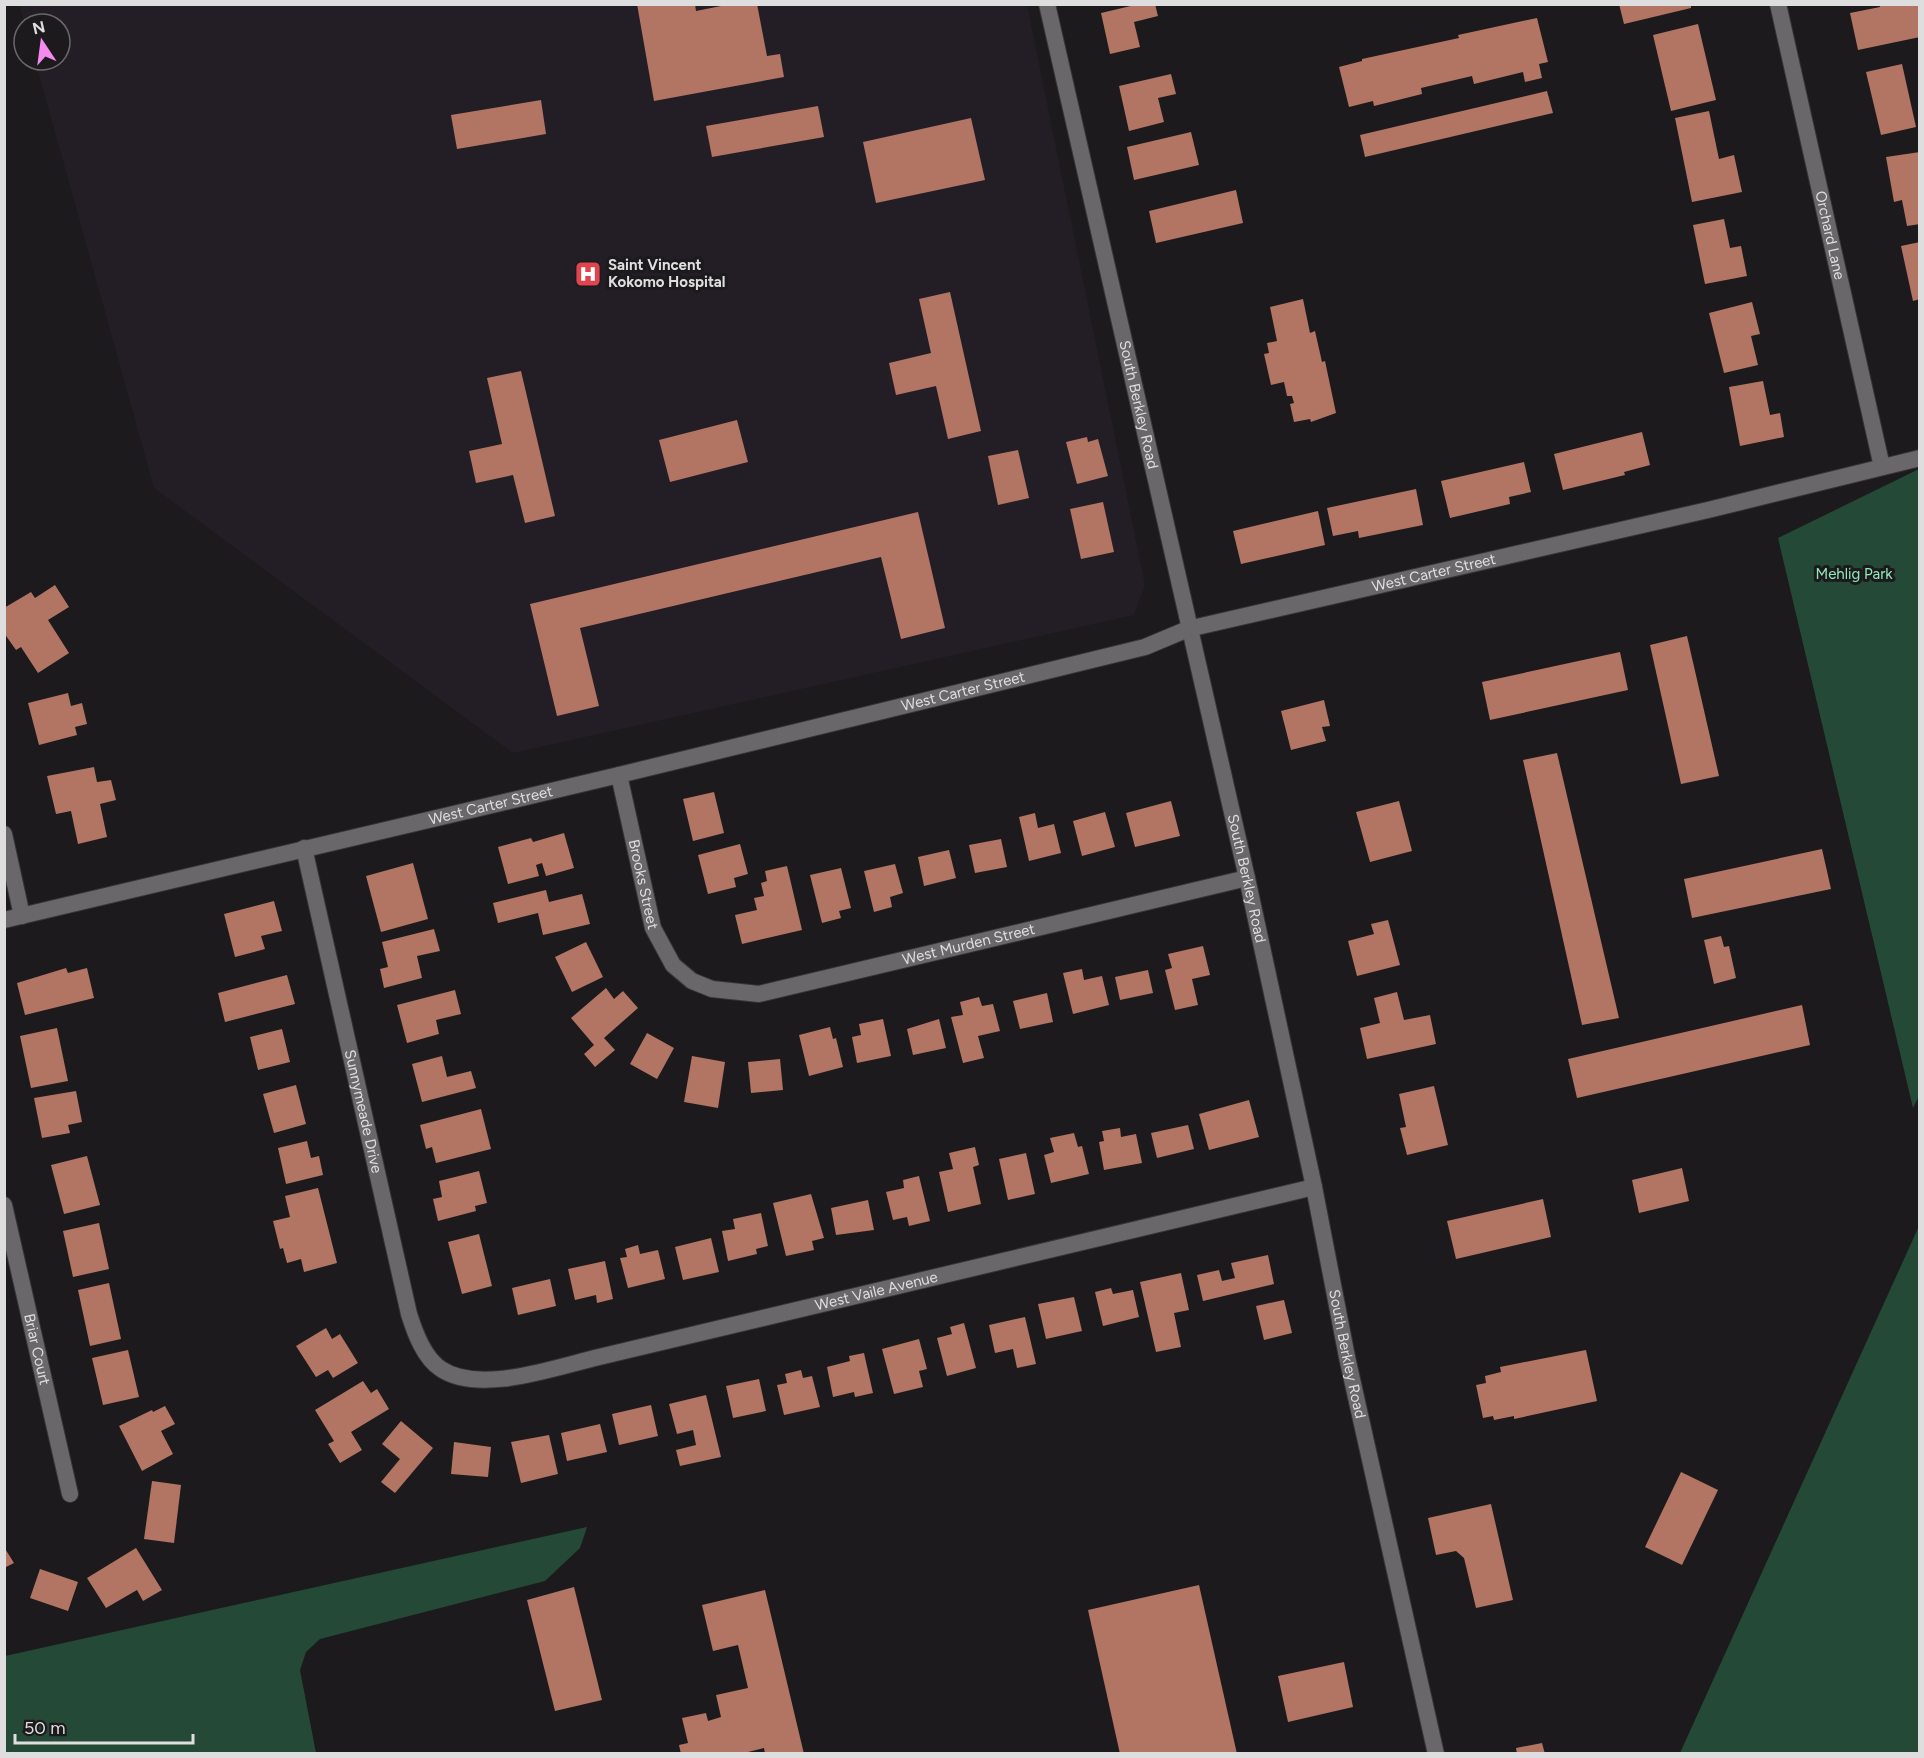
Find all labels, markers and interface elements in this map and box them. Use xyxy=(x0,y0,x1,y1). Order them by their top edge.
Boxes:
north arrow xyxy=(12,12,72,72)
text: N xyxy=(31,17,47,39)
street label: Orchard Lane xyxy=(1811,189,1849,281)
place label: Saint Vincent Kokomo Hospital xyxy=(608,256,726,291)
hospital icon: Saint Vincent Kokomo Hospital xyxy=(573,259,603,289)
street label: South Berkley Road xyxy=(1115,339,1162,471)
street label: West Carter Street xyxy=(1370,550,1498,596)
park label: Mehlig Park xyxy=(1815,565,1893,583)
street label: West Carter Street xyxy=(899,667,1027,715)
street label: West Carter Street xyxy=(427,782,555,829)
street label: South Berkley Road xyxy=(1224,812,1270,944)
street label: Brooks Street xyxy=(625,838,662,931)
street label: West Murden Street xyxy=(901,920,1037,969)
street label: Sunnymeade Drive xyxy=(341,1048,386,1175)
street label: West Vaile Avenue xyxy=(813,1268,939,1314)
street label: South Berkley Road xyxy=(1325,1288,1369,1420)
street label: Briar Court xyxy=(20,1312,54,1387)
scale bar xyxy=(15,1707,194,1745)
text: 50 m xyxy=(24,1717,66,1739)

